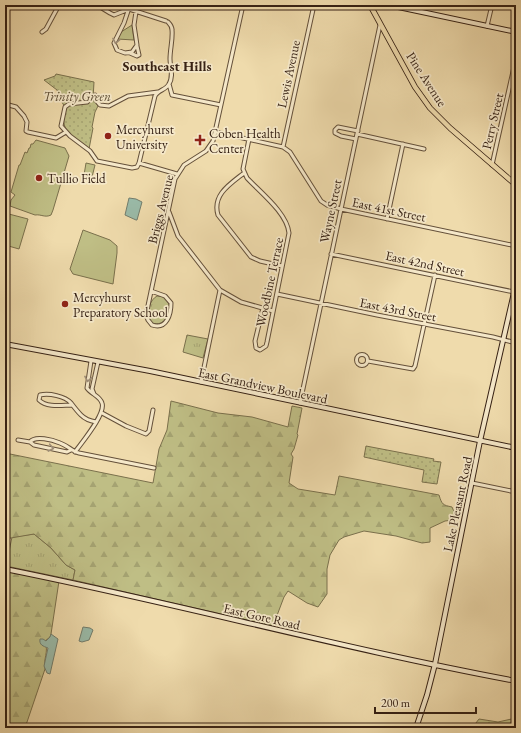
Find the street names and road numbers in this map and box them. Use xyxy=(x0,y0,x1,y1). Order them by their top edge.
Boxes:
street label: Lewis Avenue xyxy=(273,39,304,110)
street label: Pine Avenue xyxy=(403,49,451,110)
street label: Perry Street xyxy=(478,91,507,151)
street label: Briggs Avenue xyxy=(144,173,177,245)
street label: Wayne Street xyxy=(315,178,346,244)
street label: East 41st Street xyxy=(350,193,427,226)
street label: Woodbine Terrace xyxy=(252,236,287,328)
street label: East 42nd Street xyxy=(384,247,466,280)
street label: East 43rd Street xyxy=(358,294,438,325)
street label: East Grandview Boulevard xyxy=(197,363,329,408)
street label: Lake Pleasant Road xyxy=(439,454,476,553)
street label: East Gore Road xyxy=(222,599,302,634)

